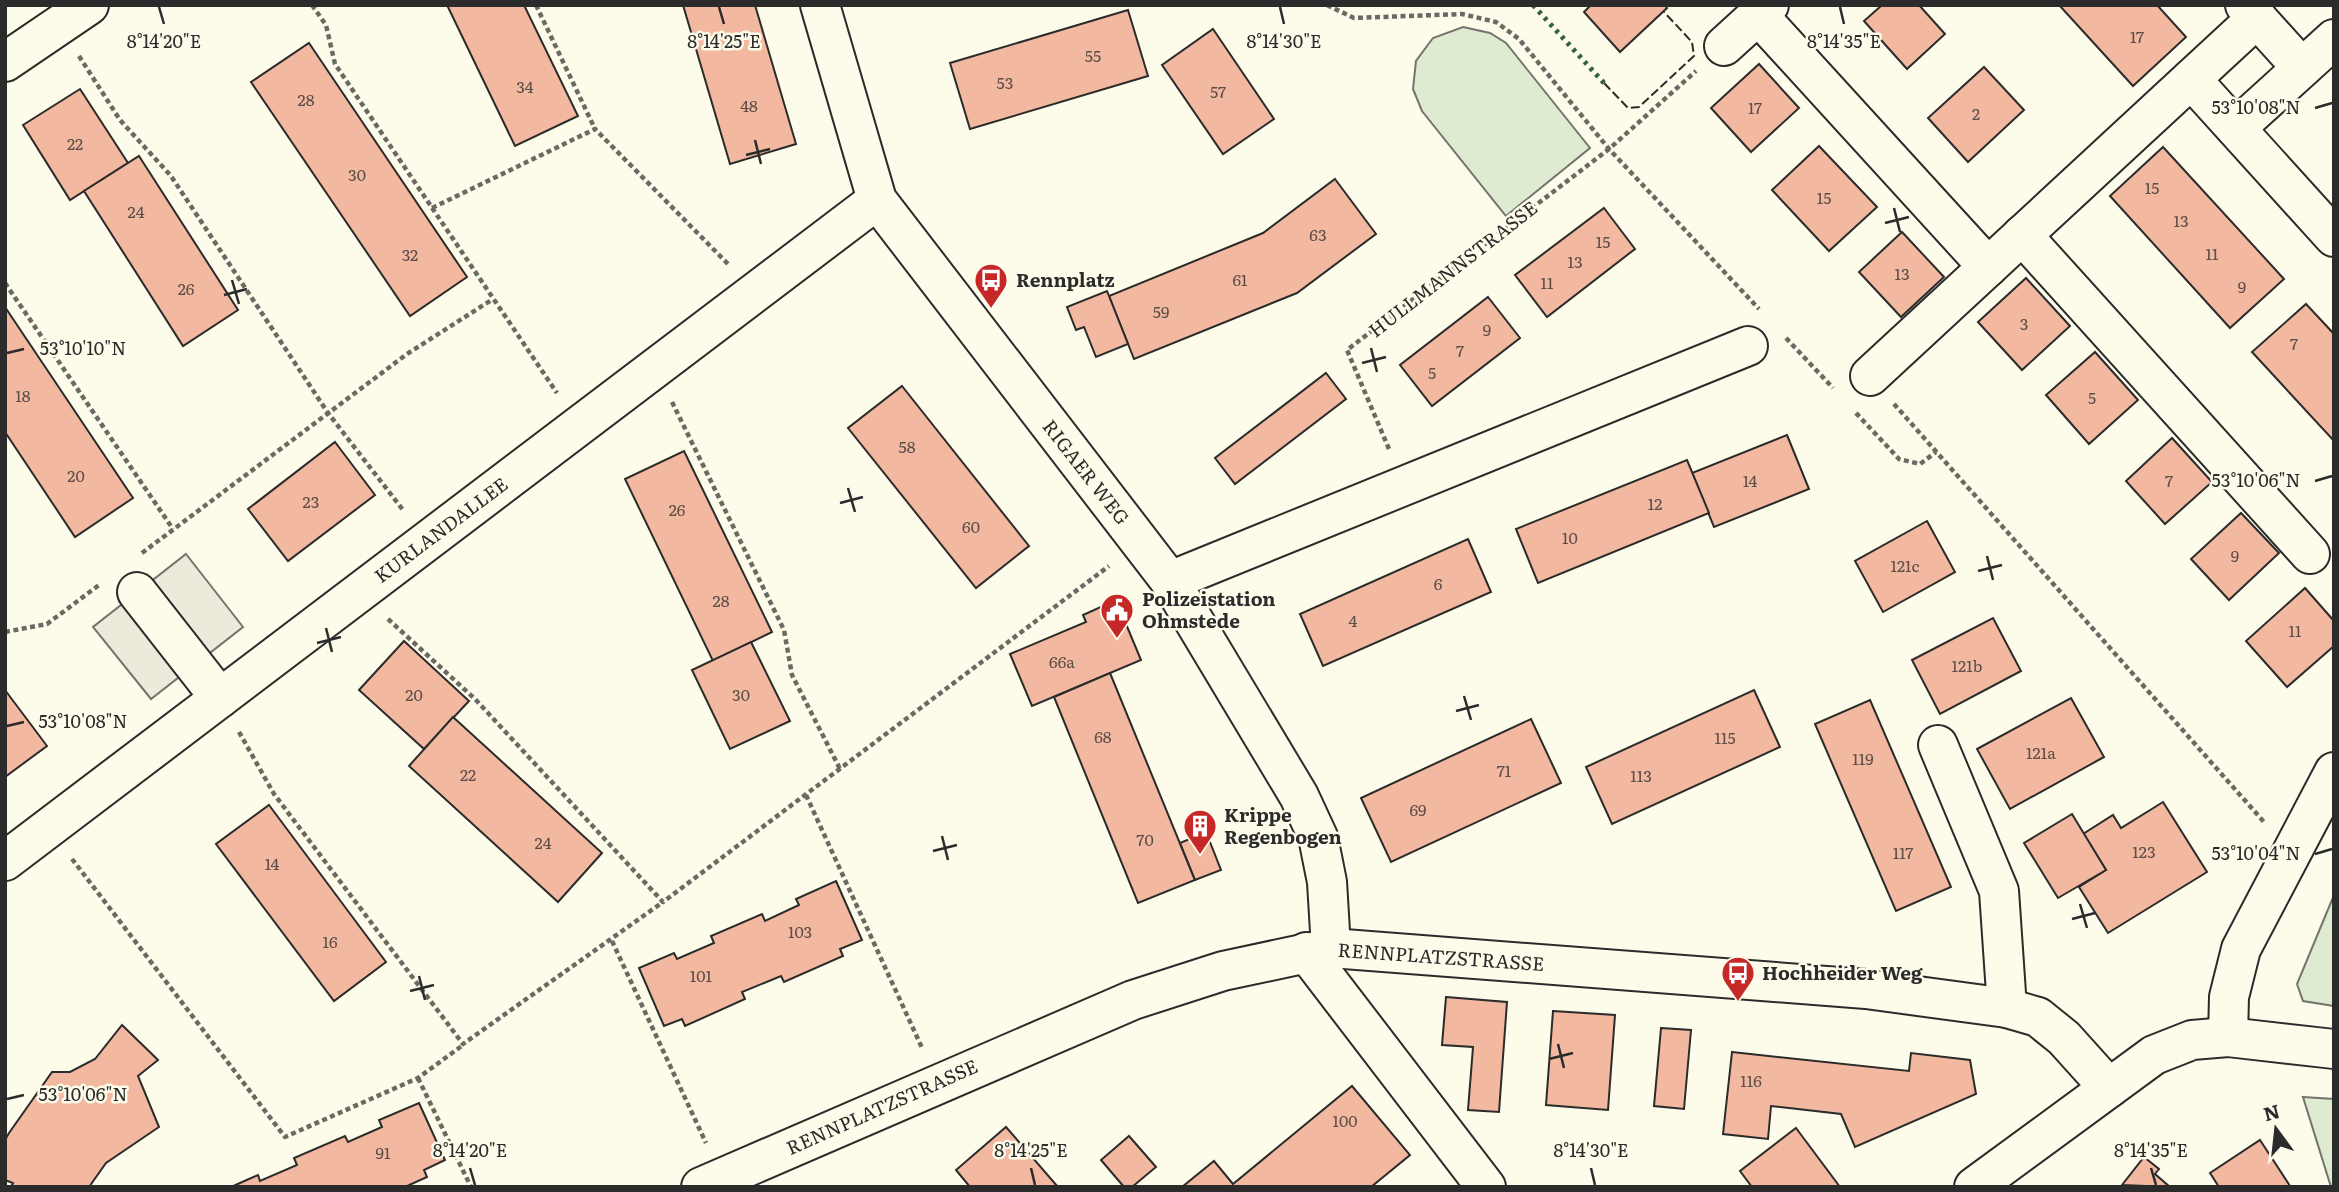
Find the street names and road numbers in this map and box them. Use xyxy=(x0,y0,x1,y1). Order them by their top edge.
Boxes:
street label: HULLMANNSTRASSE xyxy=(1362,193,1543,343)
street label: RIGAER WEG xyxy=(1037,413,1137,530)
street label: KURLANDALLEE xyxy=(368,470,513,589)
street label: RENNPLATZSTRASSE xyxy=(1337,935,1545,977)
street label: RENNPLATZSTRASSE xyxy=(781,1051,982,1161)

